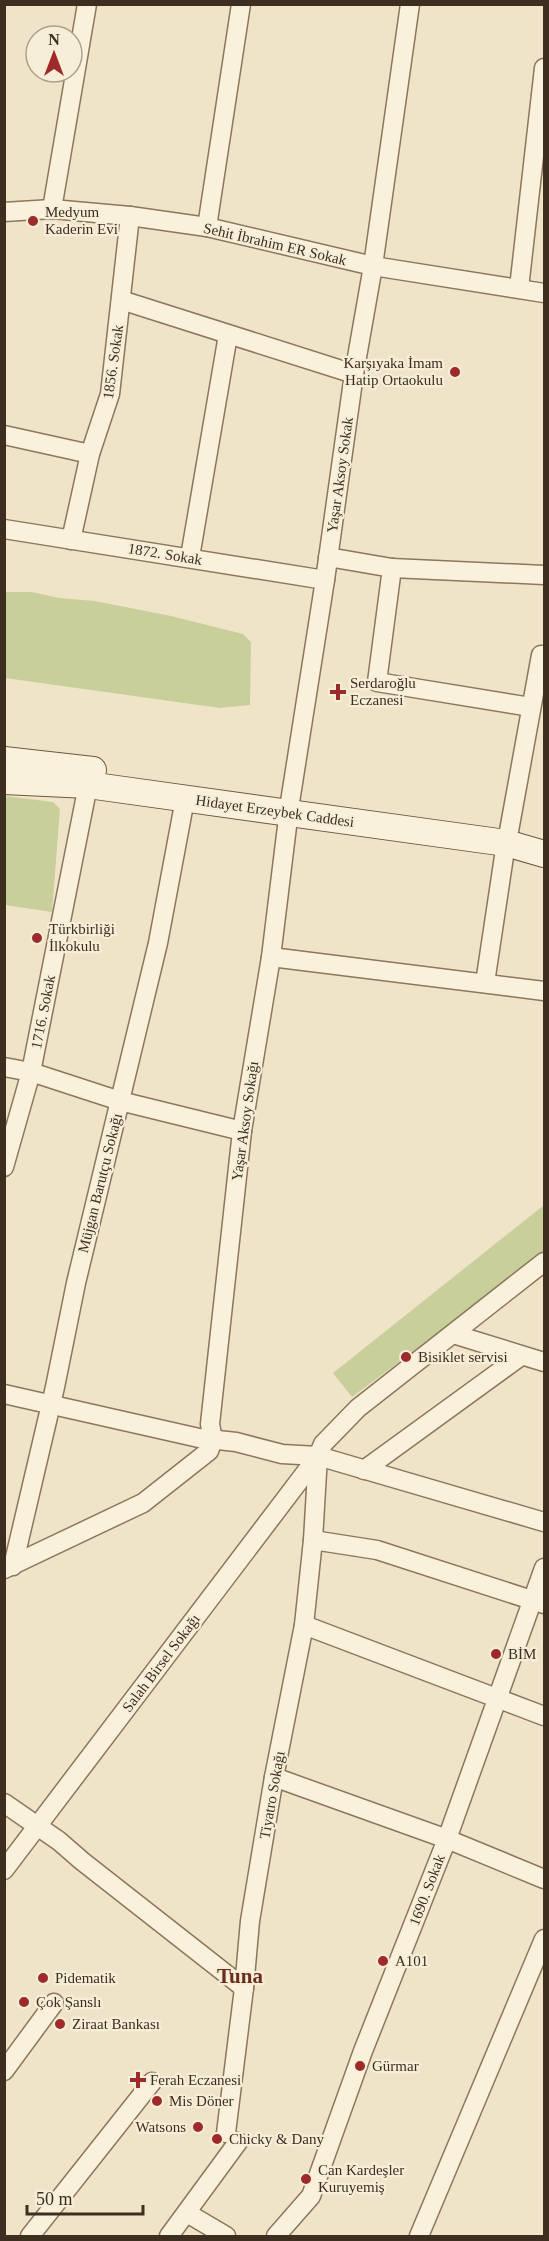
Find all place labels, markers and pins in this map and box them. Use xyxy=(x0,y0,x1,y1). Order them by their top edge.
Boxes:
place label: Medyum Kaderin Evi xyxy=(45,204,118,237)
marker: Medyum Kaderin Evi xyxy=(26,214,40,228)
place label: Karşıyaka İmam Hatip Ortaokulu xyxy=(343,355,443,388)
marker: Karşıyaka İmam Hatip Ortaokulu xyxy=(448,365,462,379)
place label: Serdaroğlu Eczanesi xyxy=(350,675,416,708)
marker: Serdaroğlu Eczanesi xyxy=(331,685,345,699)
place label: Türkbirliği İlkokulu xyxy=(49,921,115,954)
marker: Türkbirliği İlkokulu xyxy=(30,931,44,945)
place label: Bisiklet servisi xyxy=(418,1349,508,1365)
marker: Bisiklet servisi xyxy=(399,1350,413,1364)
place label: BİM xyxy=(508,1646,536,1662)
marker: BİM xyxy=(489,1647,503,1661)
place label: A101 xyxy=(395,1953,428,1969)
marker: A101 xyxy=(376,1954,390,1968)
place label: Pidematik xyxy=(55,1970,116,1986)
marker: Pidematik xyxy=(36,1971,50,1985)
place label: Çok Şanslı xyxy=(36,1994,101,2010)
marker: Çok Şanslı xyxy=(17,1995,31,2009)
place label: Ziraat Bankası xyxy=(72,2016,160,2032)
marker: Ziraat Bankası xyxy=(53,2017,67,2031)
place label: Gürmar xyxy=(372,2058,419,2074)
marker: Gürmar xyxy=(353,2059,367,2073)
place label: Ferah Eczanesi xyxy=(150,2072,241,2088)
marker: Ferah Eczanesi xyxy=(131,2073,145,2087)
place label: Mis Döner xyxy=(169,2093,234,2109)
marker: Mis Döner xyxy=(150,2094,164,2108)
place label: Watsons xyxy=(136,2119,186,2135)
marker: Watsons xyxy=(191,2120,205,2134)
place label: Chicky & Dany xyxy=(229,2131,324,2147)
marker: Chicky & Dany xyxy=(210,2132,224,2146)
place label: Can Kardeşler Kuruyemiş xyxy=(318,2162,404,2195)
marker: Can Kardeşler Kuruyemiş xyxy=(299,2172,313,2186)

